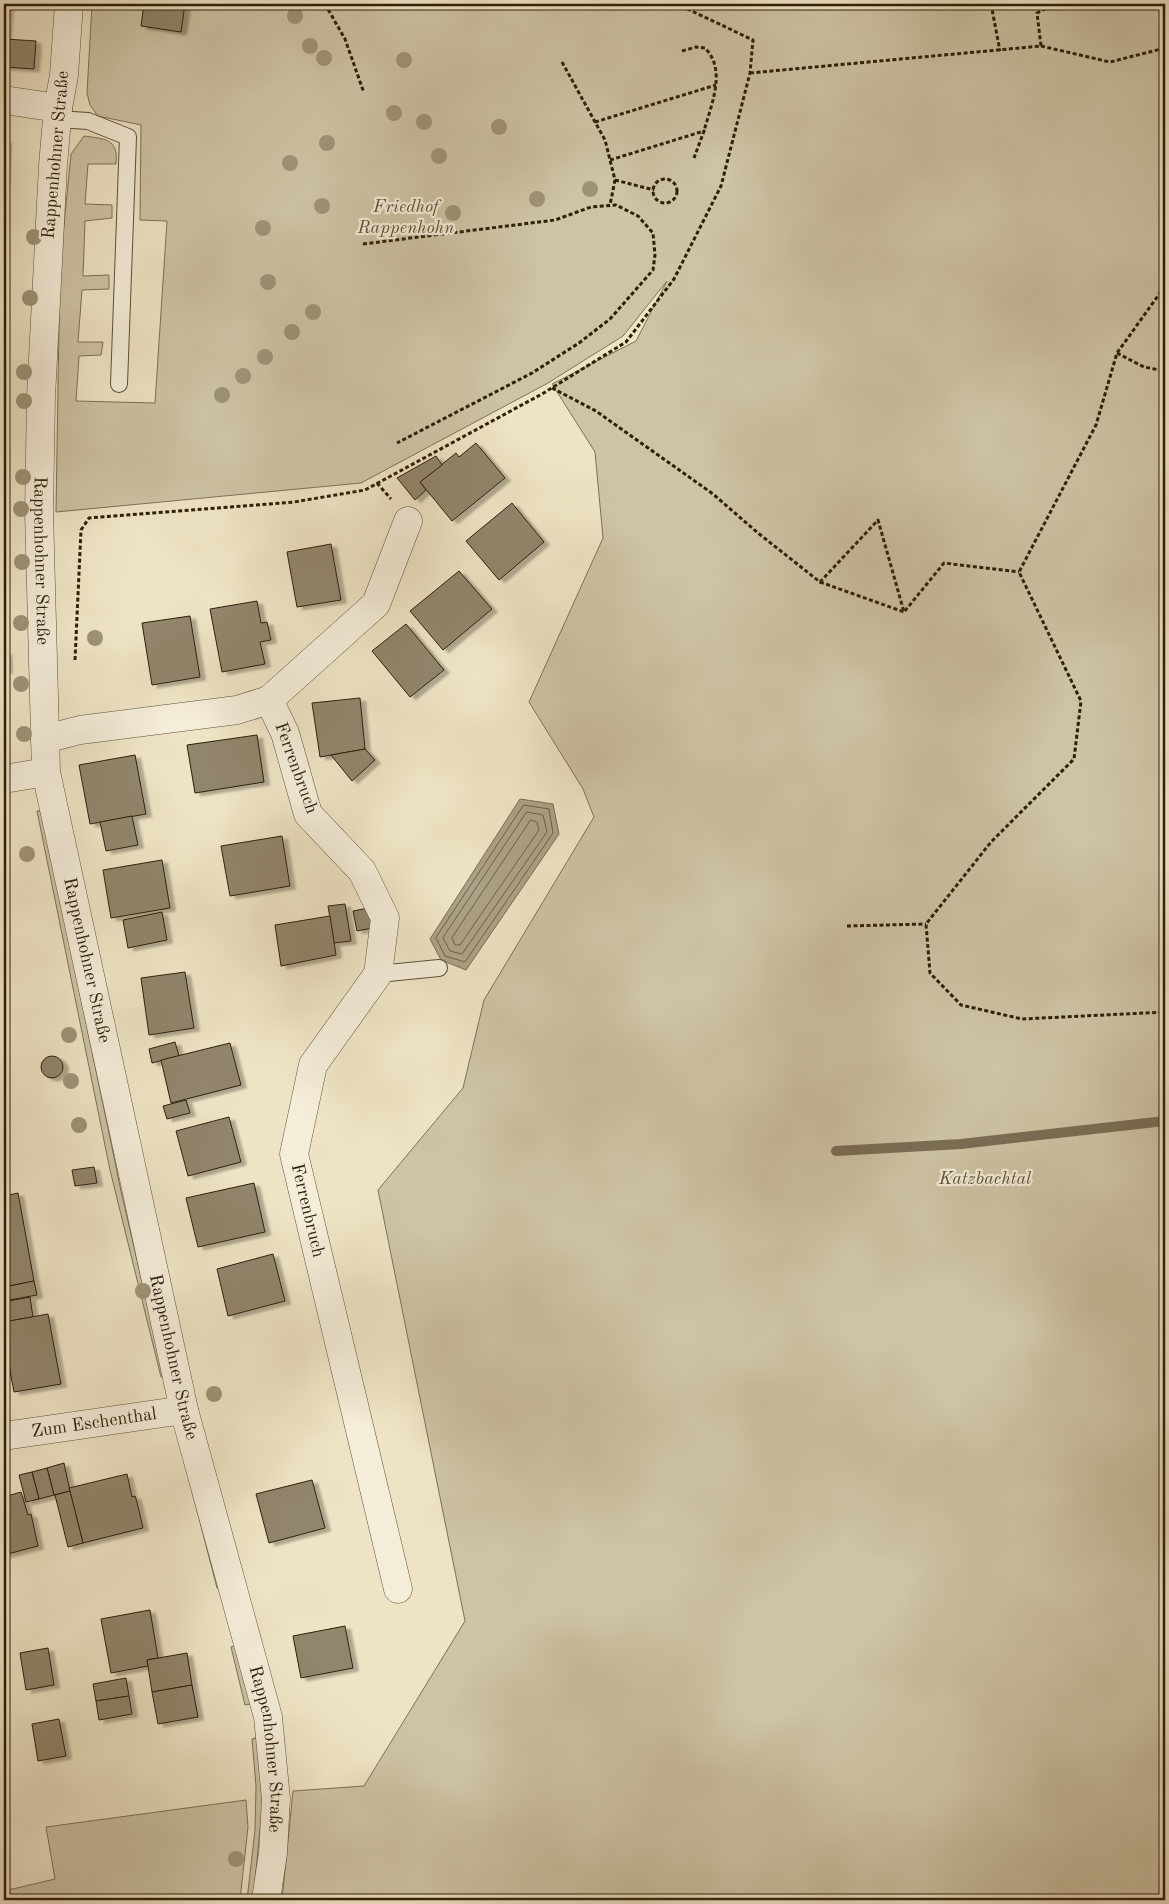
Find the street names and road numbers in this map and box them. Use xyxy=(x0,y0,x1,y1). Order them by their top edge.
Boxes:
street label: Rappenhohner Straße xyxy=(40,70,72,240)
street label: Rappenhohner Straße xyxy=(30,476,52,645)
street label: Ferrenbruch xyxy=(271,720,321,816)
street label: Rappenhohner Straße xyxy=(60,876,113,1045)
street label: Ferrenbruch xyxy=(288,1162,327,1259)
street label: Rappenhohner Straße xyxy=(146,1273,201,1442)
street label: Zum Eschenthal xyxy=(30,1405,158,1441)
street label: Rappenhohner Straße xyxy=(245,1664,285,1833)

